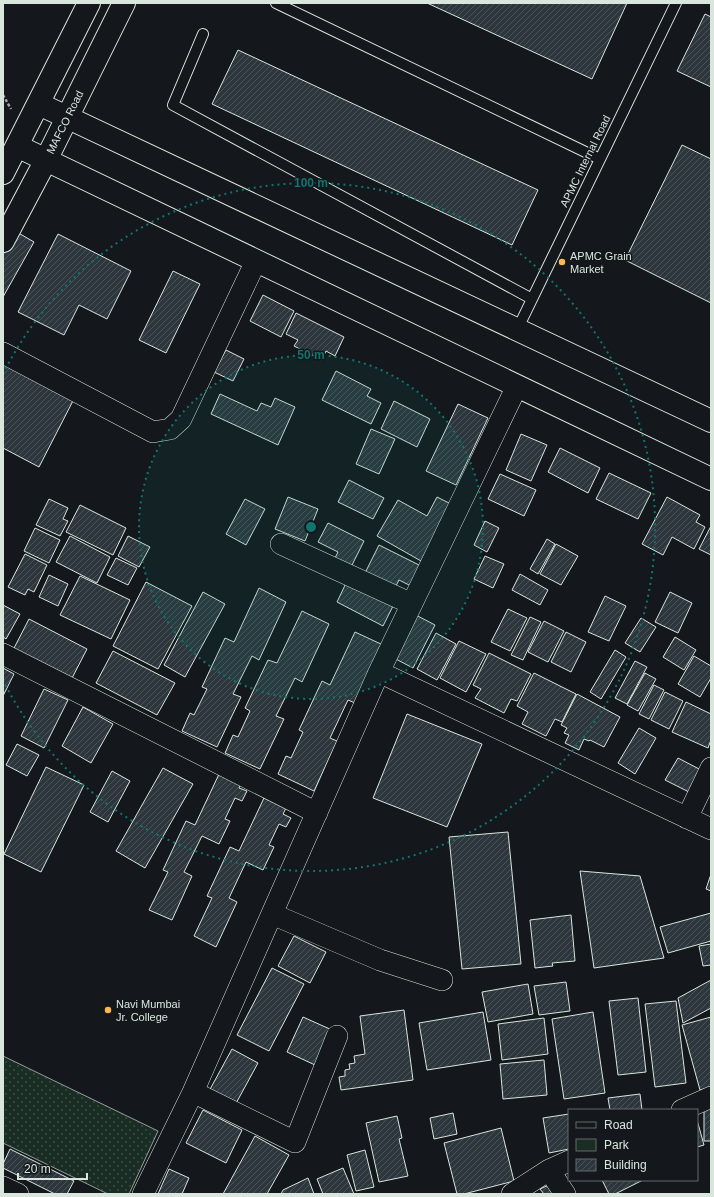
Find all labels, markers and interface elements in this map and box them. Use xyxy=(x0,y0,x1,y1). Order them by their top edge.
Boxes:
street label: MAFCO Road xyxy=(44,88,86,156)
street label: APMC Internal Road xyxy=(557,113,613,209)
text: 100 m xyxy=(294,176,328,190)
place label: APMC Grain Market xyxy=(570,250,632,275)
marker: APMC Grain Market xyxy=(557,257,567,267)
text: 50 m xyxy=(297,348,325,362)
centre of rings xyxy=(304,520,318,534)
place label: Navi Mumbai Jr. College xyxy=(116,998,180,1023)
marker: Navi Mumbai Jr. College xyxy=(103,1005,113,1015)
legend xyxy=(568,1109,698,1181)
text: Road xyxy=(604,1118,633,1132)
text: Park xyxy=(604,1138,630,1152)
scale bar xyxy=(18,1155,87,1181)
text: Building xyxy=(604,1158,647,1172)
text: 20 m xyxy=(24,1162,51,1176)

